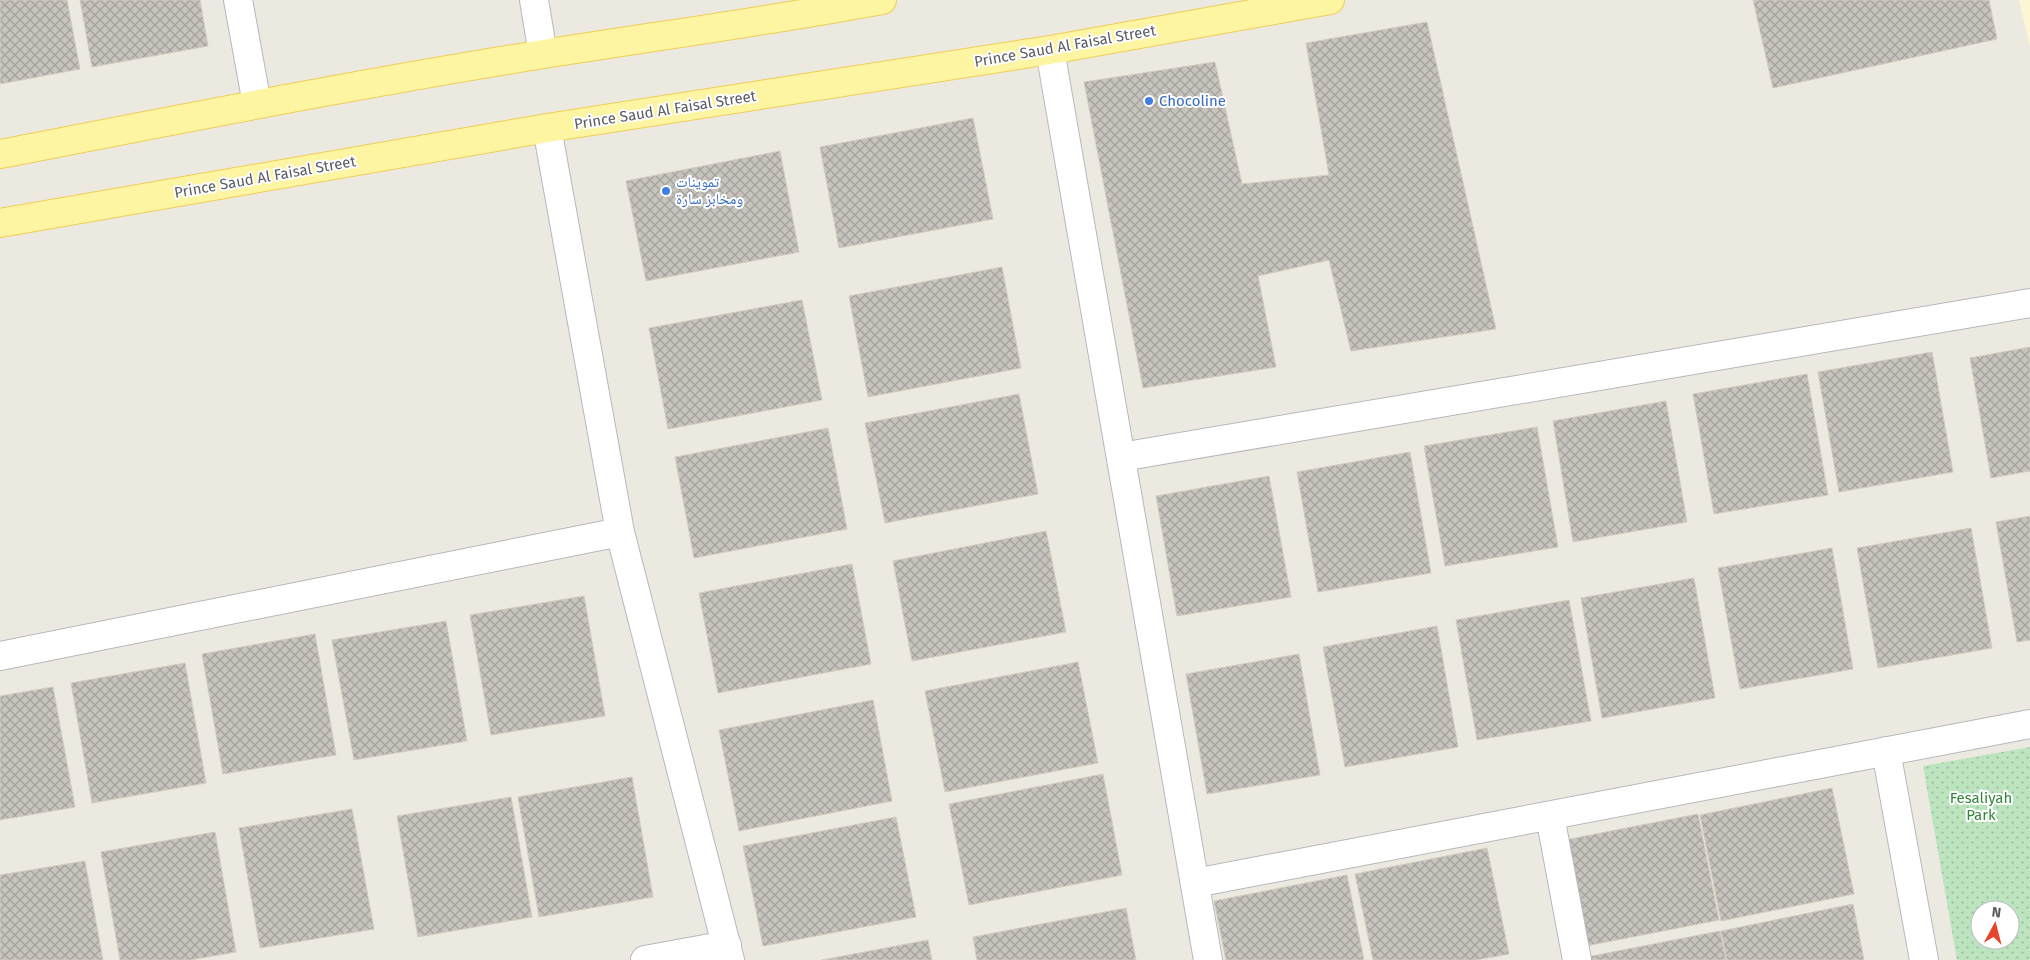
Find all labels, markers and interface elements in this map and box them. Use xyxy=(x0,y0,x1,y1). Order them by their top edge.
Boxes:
street label: Prince Saud Al Faisal Street xyxy=(973,21,1158,71)
street label: Prince Saud Al Faisal Street xyxy=(573,87,758,133)
place label: Chocoline xyxy=(1159,92,1226,110)
marker: Chocoline xyxy=(1143,95,1155,107)
street label: Prince Saud Al Faisal Street xyxy=(173,152,358,202)
place label: تموينات ومخابز سارة xyxy=(676,173,743,208)
marker: تموينات ومخابز سارة xyxy=(660,185,672,197)
park label: Fesaliyah Park xyxy=(1950,789,2012,824)
north arrow xyxy=(1970,900,2020,950)
text: N xyxy=(1991,904,2002,922)

